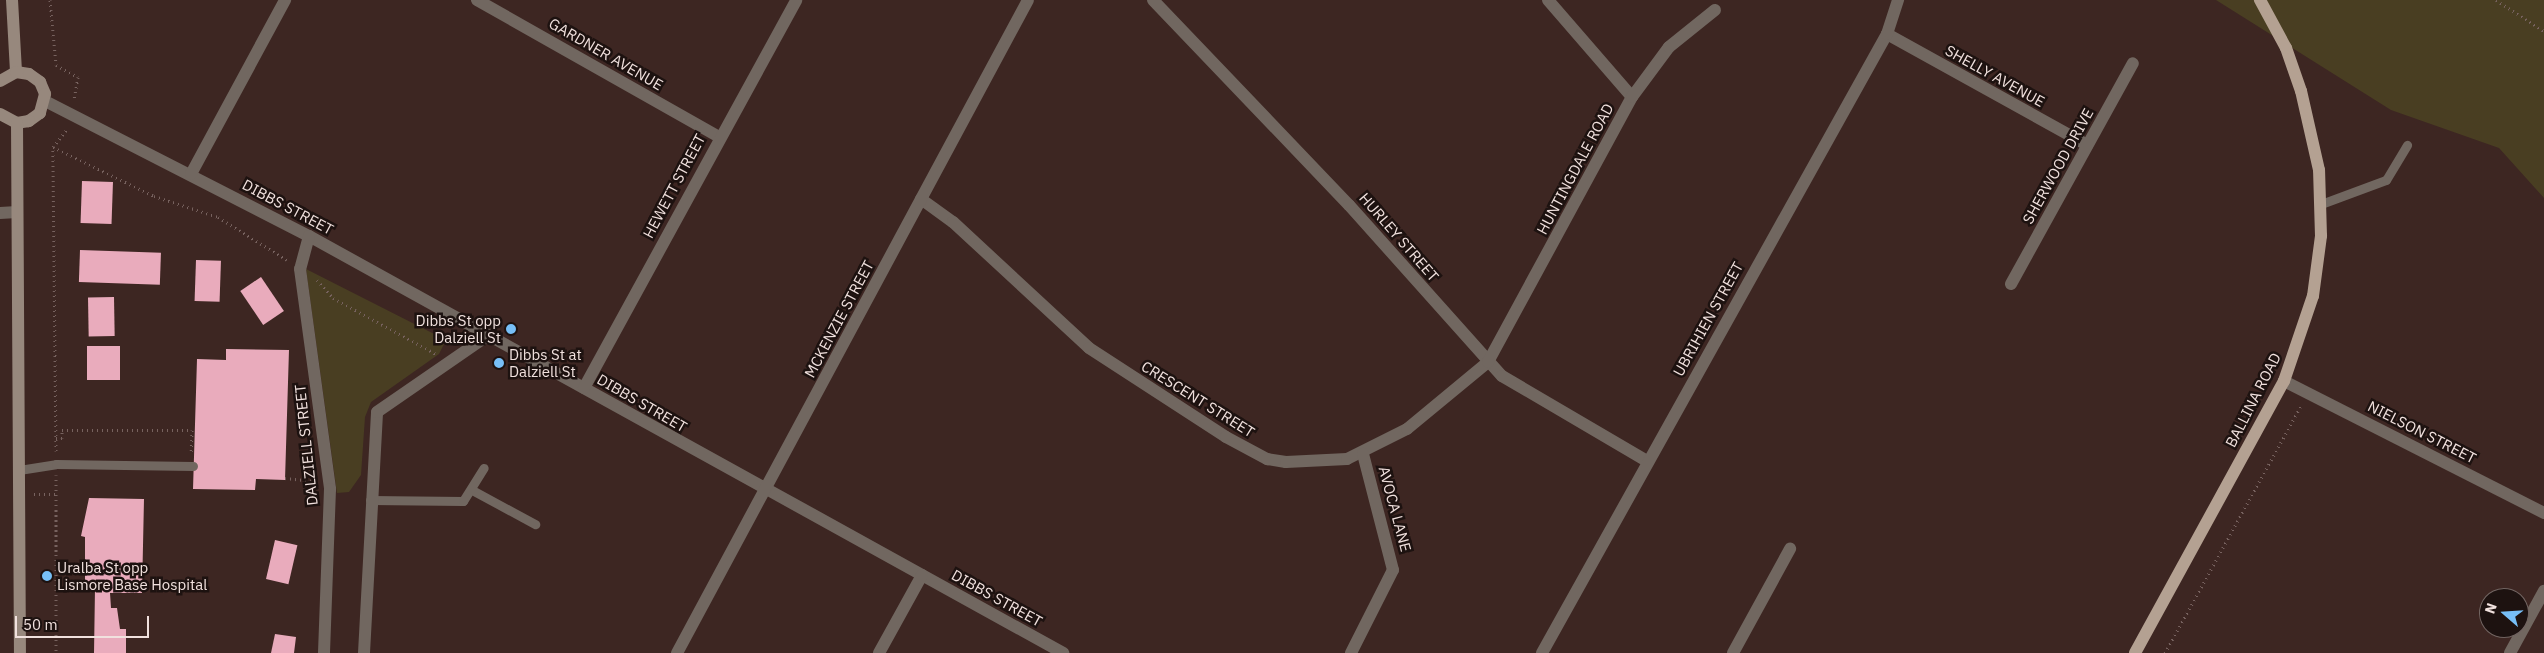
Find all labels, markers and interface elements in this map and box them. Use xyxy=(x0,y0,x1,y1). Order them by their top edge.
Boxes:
street label: GARDNER AVENUE xyxy=(546,14,666,94)
street label: SHELLY AVENUE xyxy=(1942,41,2048,111)
street label: HUNTINGDALE ROAD xyxy=(1533,100,1617,238)
street label: SHERWOOD DRIVE xyxy=(2019,105,2097,227)
street label: HEWETT STREET xyxy=(639,131,709,241)
street label: DIBBS STREET xyxy=(239,175,337,239)
street label: HURLEY STREET xyxy=(1356,189,1442,285)
street label: MCKENZIE STREET xyxy=(801,257,877,381)
street label: UBRIHIEN STREET xyxy=(1669,259,1747,379)
place label: Dibbs St opp Dalziell St xyxy=(416,311,501,346)
marker: Dibbs St opp Dalziell St xyxy=(505,323,517,335)
place label: Dibbs St at Dalziell St xyxy=(509,345,582,380)
street label: BALLINA ROAD xyxy=(2221,350,2285,450)
marker: Dibbs St at Dalziell St xyxy=(493,357,505,369)
street label: CRESCENT STREET xyxy=(1138,357,1258,441)
street label: DIBBS STREET xyxy=(594,370,690,436)
street label: DALZIELL STREET xyxy=(291,383,321,507)
street label: NIELSON STREET xyxy=(2365,397,2479,467)
street label: AVOCA LANE xyxy=(1375,464,1415,554)
place label: Uralba St opp Lismore Base Hospital xyxy=(57,558,207,593)
street label: DIBBS STREET xyxy=(949,566,1045,630)
marker: Uralba St opp Lismore Base Hospital xyxy=(41,570,53,582)
north arrow xyxy=(2479,588,2529,638)
text: N xyxy=(2481,601,2501,616)
scale bar xyxy=(18,606,151,638)
text: 50 m xyxy=(23,615,58,634)

